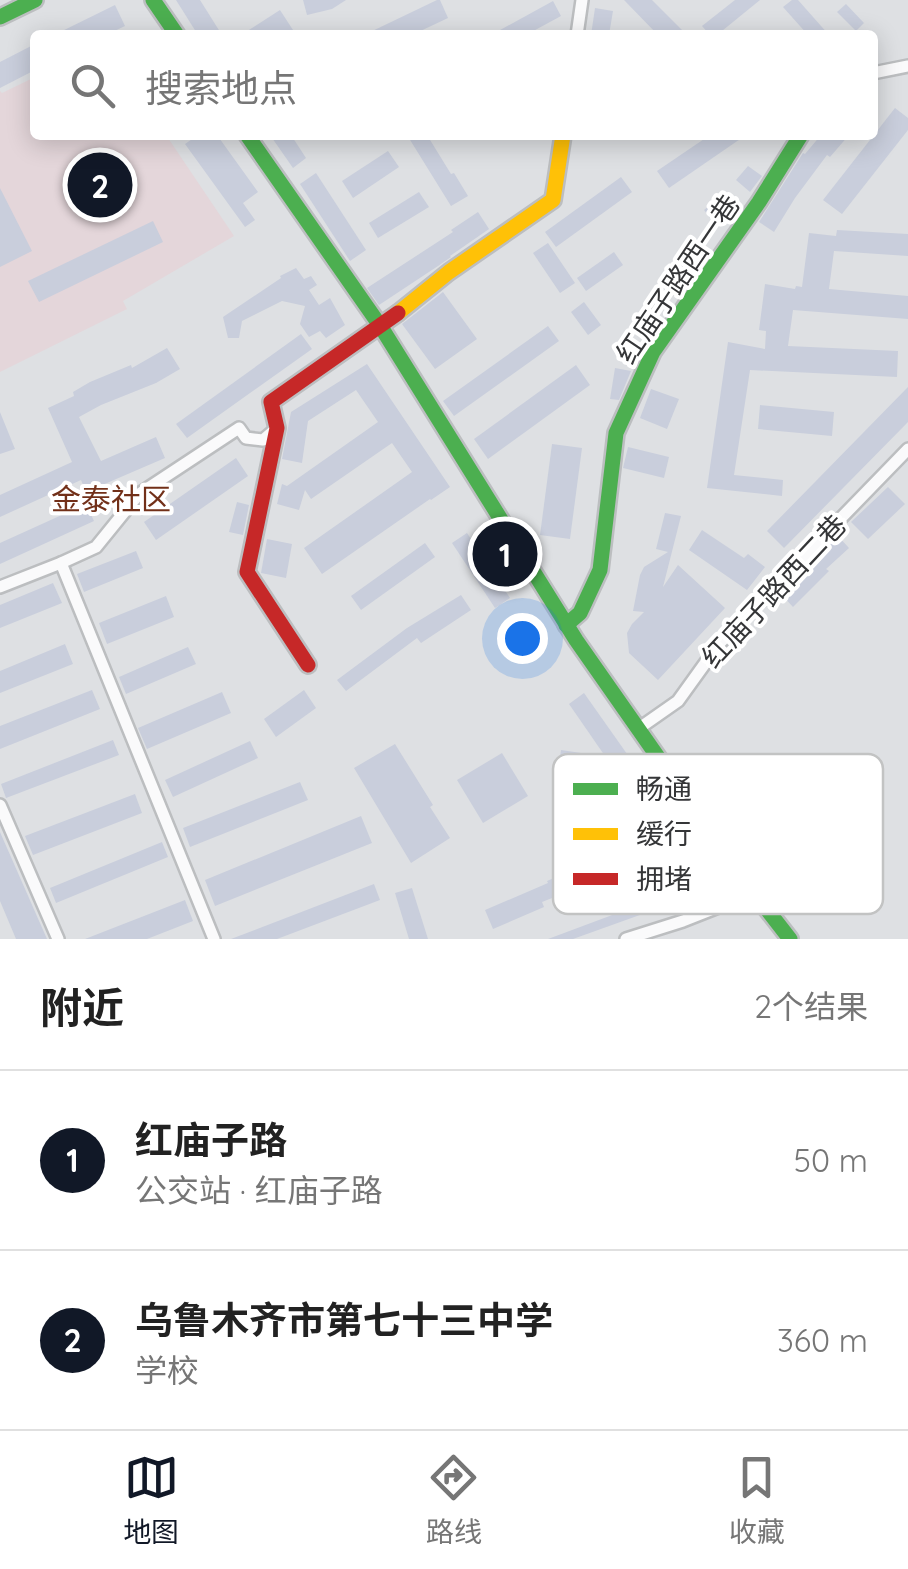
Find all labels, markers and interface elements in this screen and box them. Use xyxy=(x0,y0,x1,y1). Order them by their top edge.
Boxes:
search box xyxy=(30,30,878,140)
icon: search xyxy=(65,58,120,113)
text: 搜索地点 xyxy=(145,64,297,112)
pin: 2 xyxy=(68,148,132,222)
street label: 红庙子路西一巷 xyxy=(608,188,747,370)
district label: 金泰社区 xyxy=(51,480,171,518)
street label: 红庙子路西二巷 xyxy=(694,507,853,674)
pin: 1 xyxy=(472,516,538,592)
your location xyxy=(497,613,548,664)
legend xyxy=(553,754,883,914)
text: 畅通 xyxy=(636,771,692,806)
text: 缓行 xyxy=(636,816,692,851)
text: 拥堵 xyxy=(636,861,692,896)
text: 附近 xyxy=(40,981,124,1034)
text: 2个结果 xyxy=(754,986,868,1026)
text: 红庙子路 xyxy=(135,1116,287,1164)
text: 1 xyxy=(66,1140,79,1180)
text: 50 m xyxy=(794,1140,868,1180)
text: 公交站 · 红庙子路 xyxy=(135,1170,383,1210)
text: 乌鲁木齐市第七十三中学 xyxy=(135,1296,553,1344)
text: 2 xyxy=(63,1320,82,1360)
text: 360 m xyxy=(777,1320,868,1360)
text: 学校 xyxy=(135,1350,199,1390)
tab: 地图 xyxy=(123,1450,179,1550)
tab: 路线 xyxy=(426,1450,482,1550)
tab: 收藏 xyxy=(729,1450,785,1550)

